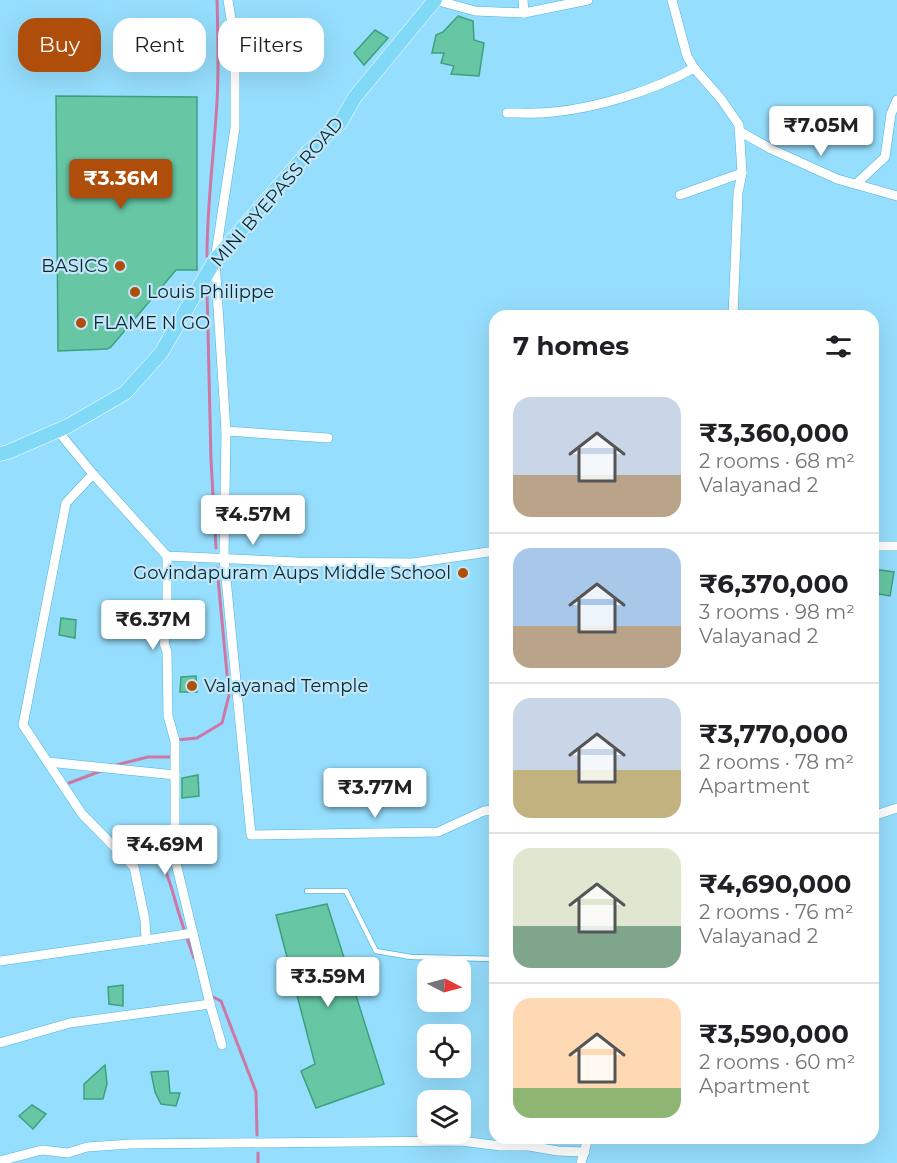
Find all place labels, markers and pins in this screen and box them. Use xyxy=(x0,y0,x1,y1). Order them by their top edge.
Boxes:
pin: ₹7.05M xyxy=(772,106,870,157)
pin: ₹3.36M xyxy=(72,159,170,210)
place label: BASICS xyxy=(41,255,108,277)
marker: BASICS xyxy=(113,259,127,273)
place label: Louis Philippe xyxy=(147,281,274,303)
marker: Louis Philippe xyxy=(128,285,142,299)
place label: FLAME N GO xyxy=(93,312,210,334)
marker: FLAME N GO xyxy=(74,316,88,330)
pin: ₹4.57M xyxy=(204,495,302,546)
place label: Govindapuram Aups Middle School xyxy=(133,562,451,584)
marker: Govindapuram Aups Middle School xyxy=(456,566,470,580)
pin: ₹6.37M xyxy=(104,600,202,651)
place label: Valayanad Temple xyxy=(204,675,368,697)
marker: Valayanad Temple xyxy=(185,679,199,693)
pin: ₹3.77M xyxy=(326,768,424,819)
pin: ₹4.69M xyxy=(116,825,214,876)
pin: ₹3.59M xyxy=(279,957,377,1008)

